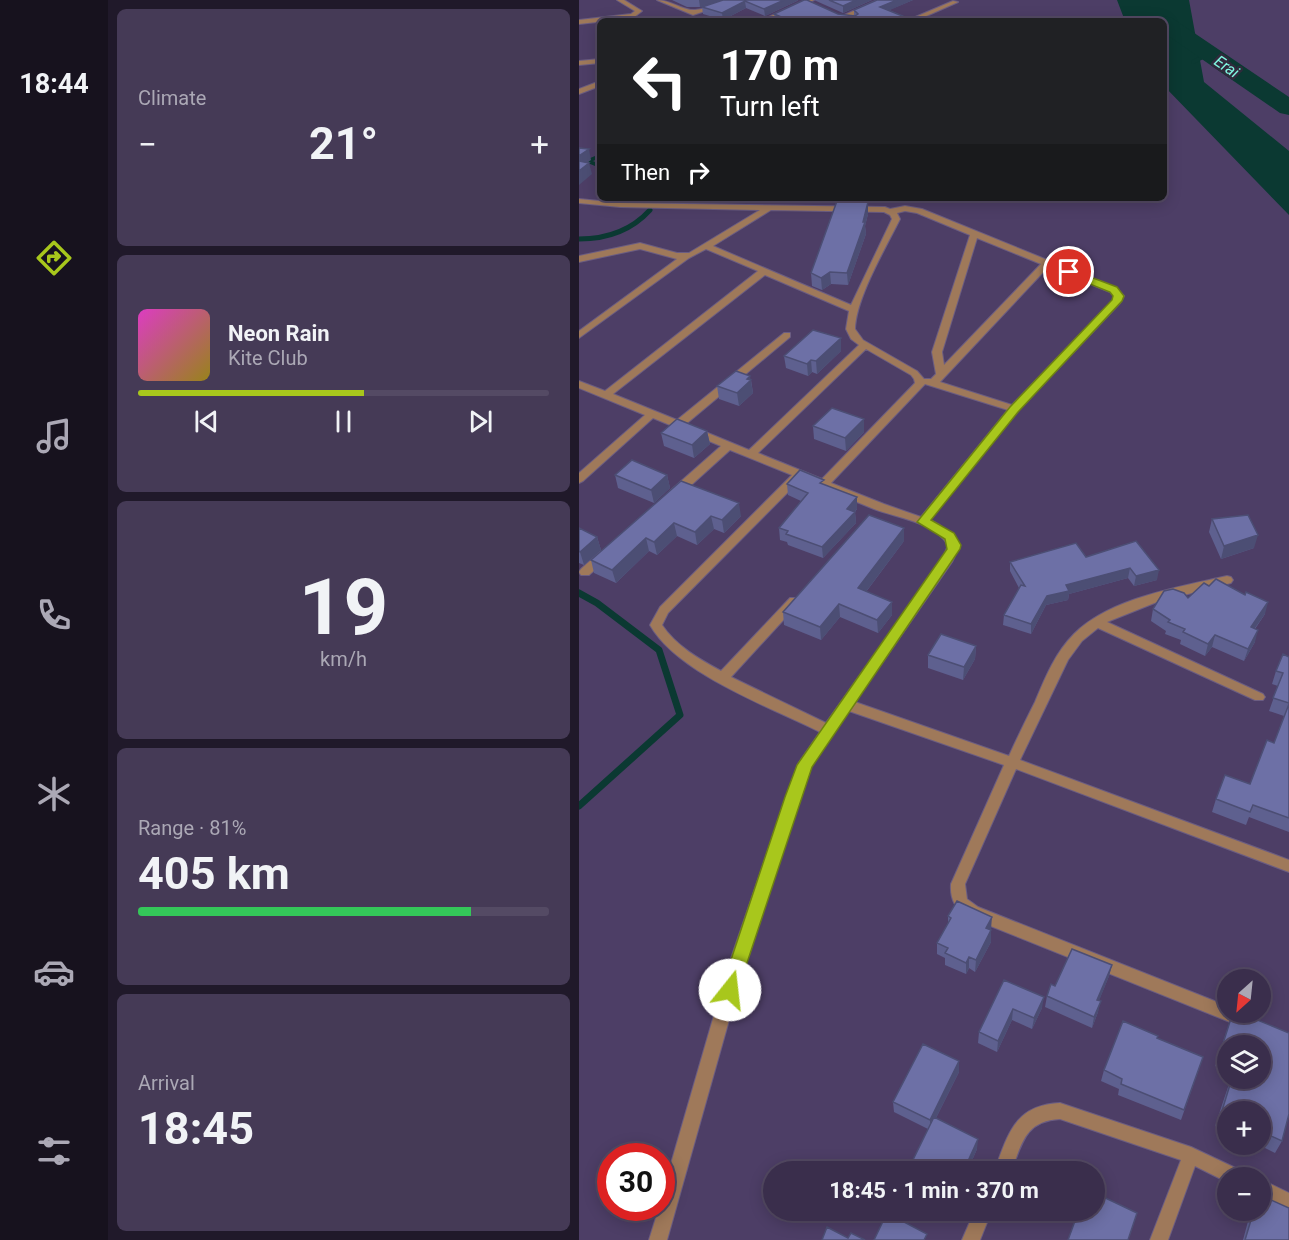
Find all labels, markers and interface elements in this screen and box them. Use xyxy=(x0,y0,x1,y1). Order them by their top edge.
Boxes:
text: 170 m xyxy=(720,41,839,90)
icon: left xyxy=(621,42,699,120)
water label: Erai xyxy=(1211,51,1243,82)
text: 18:44 xyxy=(19,68,89,100)
text: Climate xyxy=(138,86,206,110)
text: Turn left xyxy=(720,91,820,123)
text: 21° xyxy=(309,117,378,170)
text: − xyxy=(138,125,157,164)
text: + xyxy=(530,125,549,164)
icon: right xyxy=(682,156,715,189)
text: Then xyxy=(621,160,670,185)
icon: directions xyxy=(33,237,75,279)
pin xyxy=(1043,246,1094,297)
icon: arrive xyxy=(1052,255,1085,288)
text: Neon Rain xyxy=(228,321,330,346)
text: Kite Club xyxy=(228,346,308,370)
icon: previous xyxy=(190,405,223,438)
icon: pause xyxy=(327,405,360,438)
icon: next xyxy=(464,405,497,438)
icon: music xyxy=(33,415,75,457)
text: 19 xyxy=(299,562,388,653)
icon: phone xyxy=(33,594,75,636)
text: km/h xyxy=(320,647,367,671)
icon: climate xyxy=(33,773,75,815)
text: Range · 81% xyxy=(138,816,246,840)
text: 405 km xyxy=(138,847,290,900)
icon: car xyxy=(33,951,75,993)
position arrow xyxy=(698,958,762,1022)
north arrow xyxy=(1217,969,1271,1023)
map controls xyxy=(1217,969,1271,1221)
button: layers xyxy=(1217,1035,1271,1089)
text: Arrival xyxy=(138,1071,195,1095)
button: + xyxy=(1217,1101,1271,1155)
text: 18:45 xyxy=(138,1102,254,1155)
icon: filters xyxy=(33,1130,75,1172)
speed limit sign: 30 xyxy=(597,1143,675,1221)
button: − xyxy=(1217,1167,1271,1221)
text: 18:45 · 1 min · 370 m xyxy=(829,1178,1039,1203)

